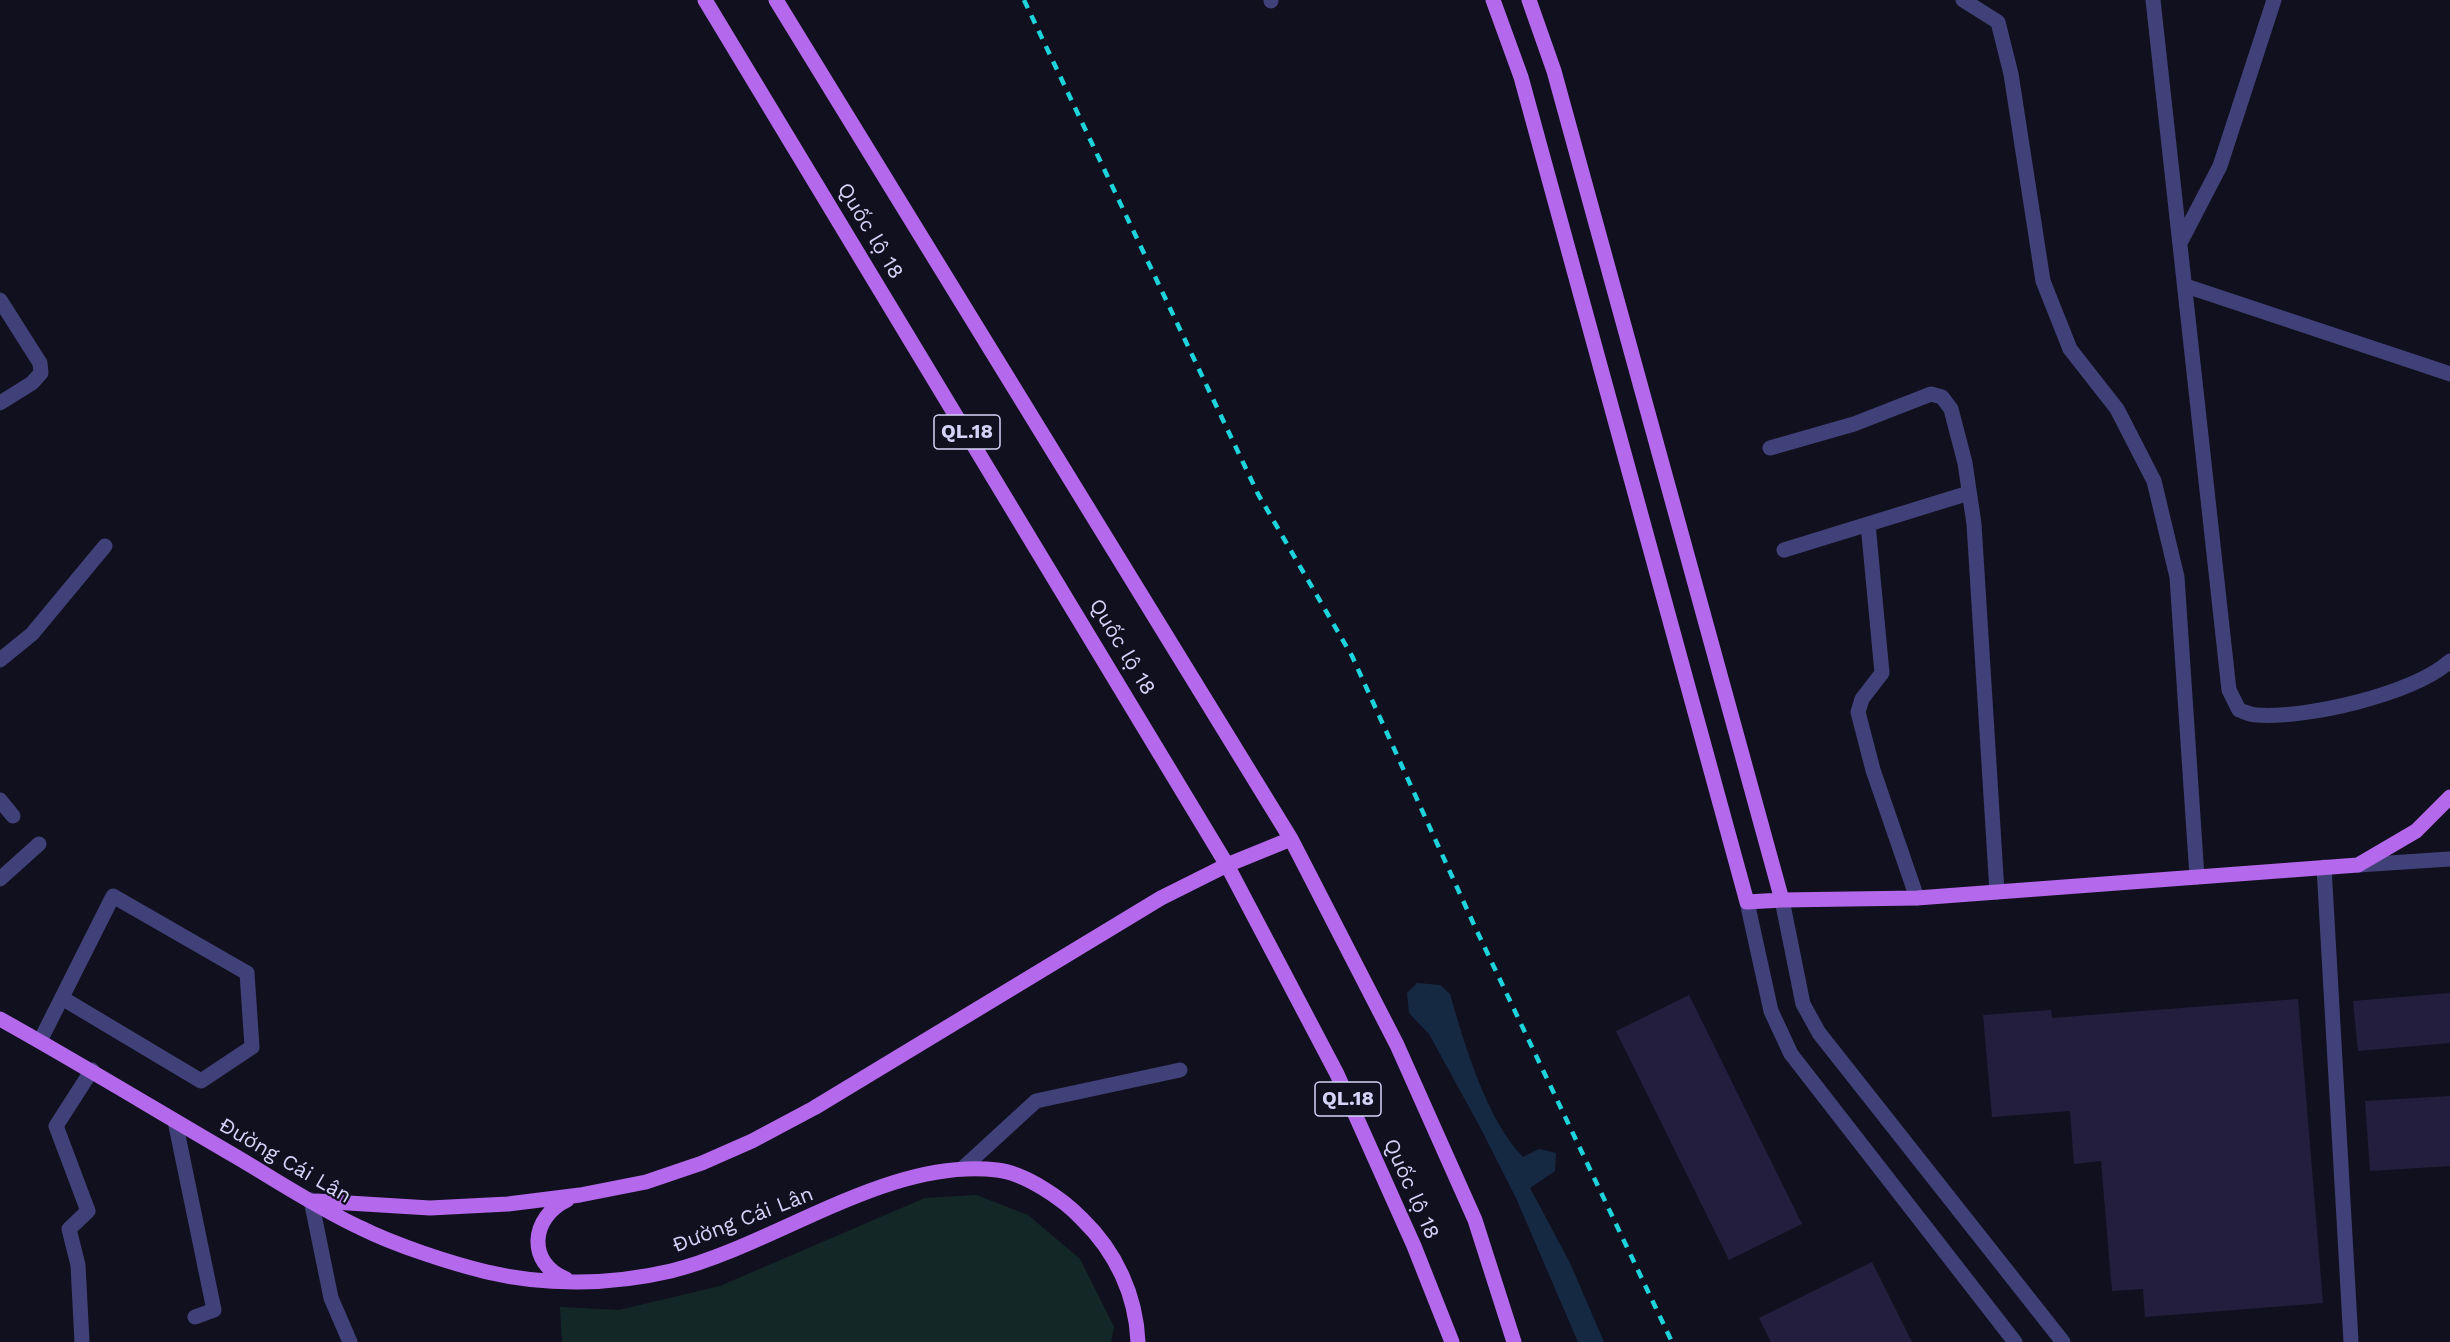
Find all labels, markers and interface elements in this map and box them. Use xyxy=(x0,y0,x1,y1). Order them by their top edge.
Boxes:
street label: Quốc lộ 18 xyxy=(832,178,908,284)
road number: QL.18 xyxy=(934,415,1000,449)
street label: Quốc lộ 18 xyxy=(1084,594,1160,700)
road number: QL.18 xyxy=(1315,1082,1381,1116)
street label: Đường Cái Lân xyxy=(214,1113,356,1209)
street label: Quốc lộ 18 xyxy=(1378,1135,1444,1243)
street label: Đường Cái Lân xyxy=(669,1182,817,1258)

